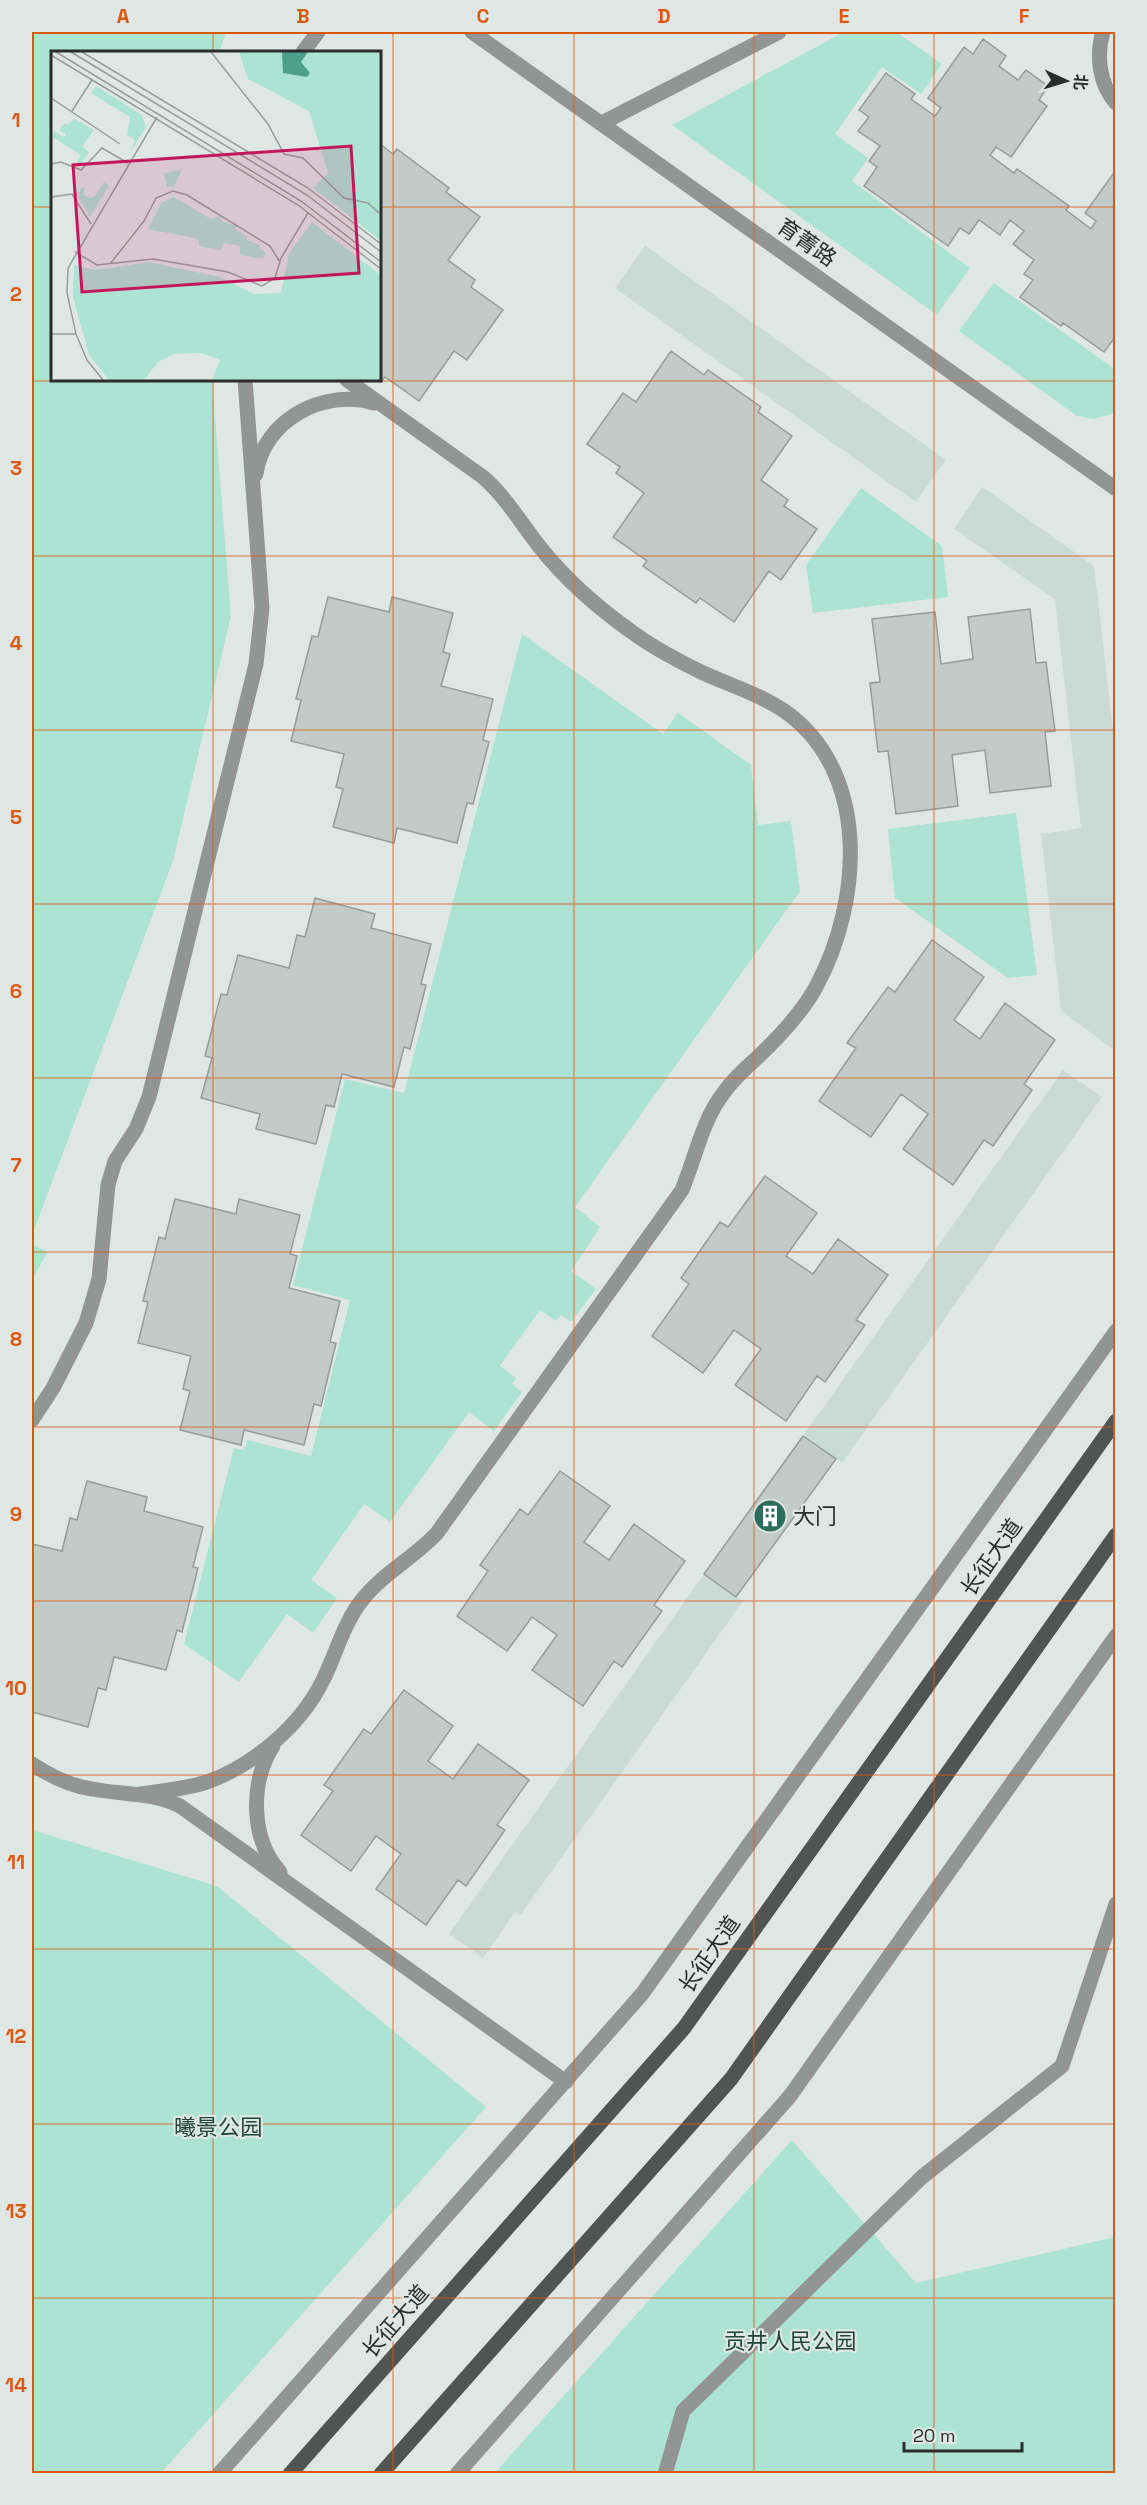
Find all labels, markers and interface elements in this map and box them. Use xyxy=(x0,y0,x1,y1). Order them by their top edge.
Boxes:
text: A xyxy=(117,3,130,29)
text: B xyxy=(296,3,310,29)
text: C xyxy=(477,3,490,29)
text: D xyxy=(657,3,671,29)
text: E xyxy=(838,3,850,29)
text: F xyxy=(1019,3,1030,29)
inset map xyxy=(51,51,381,381)
north arrow xyxy=(1036,51,1096,111)
text: 北 xyxy=(1069,73,1091,91)
text: 1 xyxy=(11,107,21,133)
street label: 育菁路 xyxy=(772,212,842,272)
text: 2 xyxy=(10,281,22,307)
text: 3 xyxy=(10,455,22,481)
text: 4 xyxy=(10,630,23,656)
text: 5 xyxy=(10,804,22,830)
text: 6 xyxy=(10,978,22,1004)
text: 7 xyxy=(10,1152,22,1178)
text: 8 xyxy=(10,1326,22,1352)
building icon: 大门 xyxy=(752,1498,788,1534)
text: 9 xyxy=(10,1501,22,1527)
place label: 大门 xyxy=(793,1502,837,1530)
street label: 长征大道 xyxy=(954,1513,1028,1601)
text: 10 xyxy=(5,1675,27,1701)
text: 11 xyxy=(7,1849,25,1875)
street label: 长征大道 xyxy=(672,1910,746,1998)
text: 12 xyxy=(6,2023,27,2049)
park label: 曦景公园 xyxy=(174,2113,262,2141)
text: 13 xyxy=(5,2198,27,2224)
street label: 长征大道 xyxy=(356,2279,434,2363)
park label: 贡井人民公园 xyxy=(724,2327,856,2355)
text: 14 xyxy=(5,2372,27,2398)
scale bar xyxy=(904,2415,1022,2453)
text: 20 m xyxy=(913,2424,956,2447)

